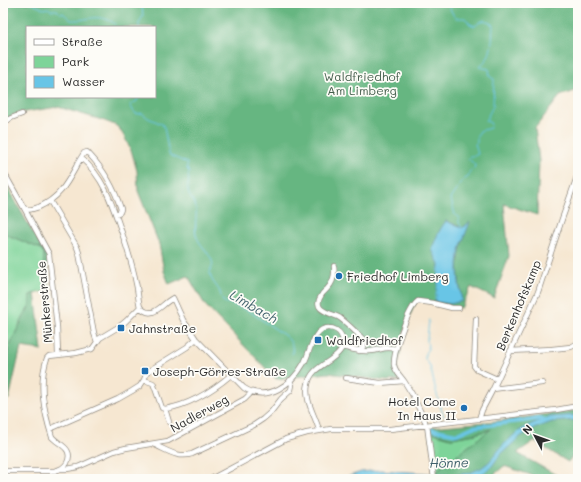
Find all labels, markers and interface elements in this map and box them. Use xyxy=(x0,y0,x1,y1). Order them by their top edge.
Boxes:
legend xyxy=(26,26,156,98)
text: Straße xyxy=(62,33,103,49)
text: Park xyxy=(62,53,89,69)
park label: Waldfriedhof Am Limberg xyxy=(324,68,401,98)
text: Wasser xyxy=(62,73,105,89)
street label: Berkenhofskamp xyxy=(492,257,544,353)
street label: Münkerstraße xyxy=(32,260,56,344)
place label: Friedhof Limberg xyxy=(347,268,448,284)
marker: Friedhof Limberg xyxy=(334,271,344,281)
water label: Limbach xyxy=(227,286,281,326)
place label: Jahnstraße xyxy=(129,320,196,336)
marker: Jahnstraße xyxy=(116,323,126,333)
place label: Waldfriedhof xyxy=(326,332,403,348)
marker: Waldfriedhof xyxy=(313,335,323,345)
place label: Joseph-Görres-Straße xyxy=(153,363,286,379)
marker: Joseph-Görres-Straße xyxy=(140,366,150,376)
street label: Nadlerweg xyxy=(167,390,231,436)
place label: Hotel Come In Haus II xyxy=(388,393,456,423)
marker: Hotel Come In Haus II xyxy=(459,403,469,413)
north arrow xyxy=(515,416,555,456)
text: N xyxy=(519,421,535,437)
water label: Hönne xyxy=(429,453,469,471)

